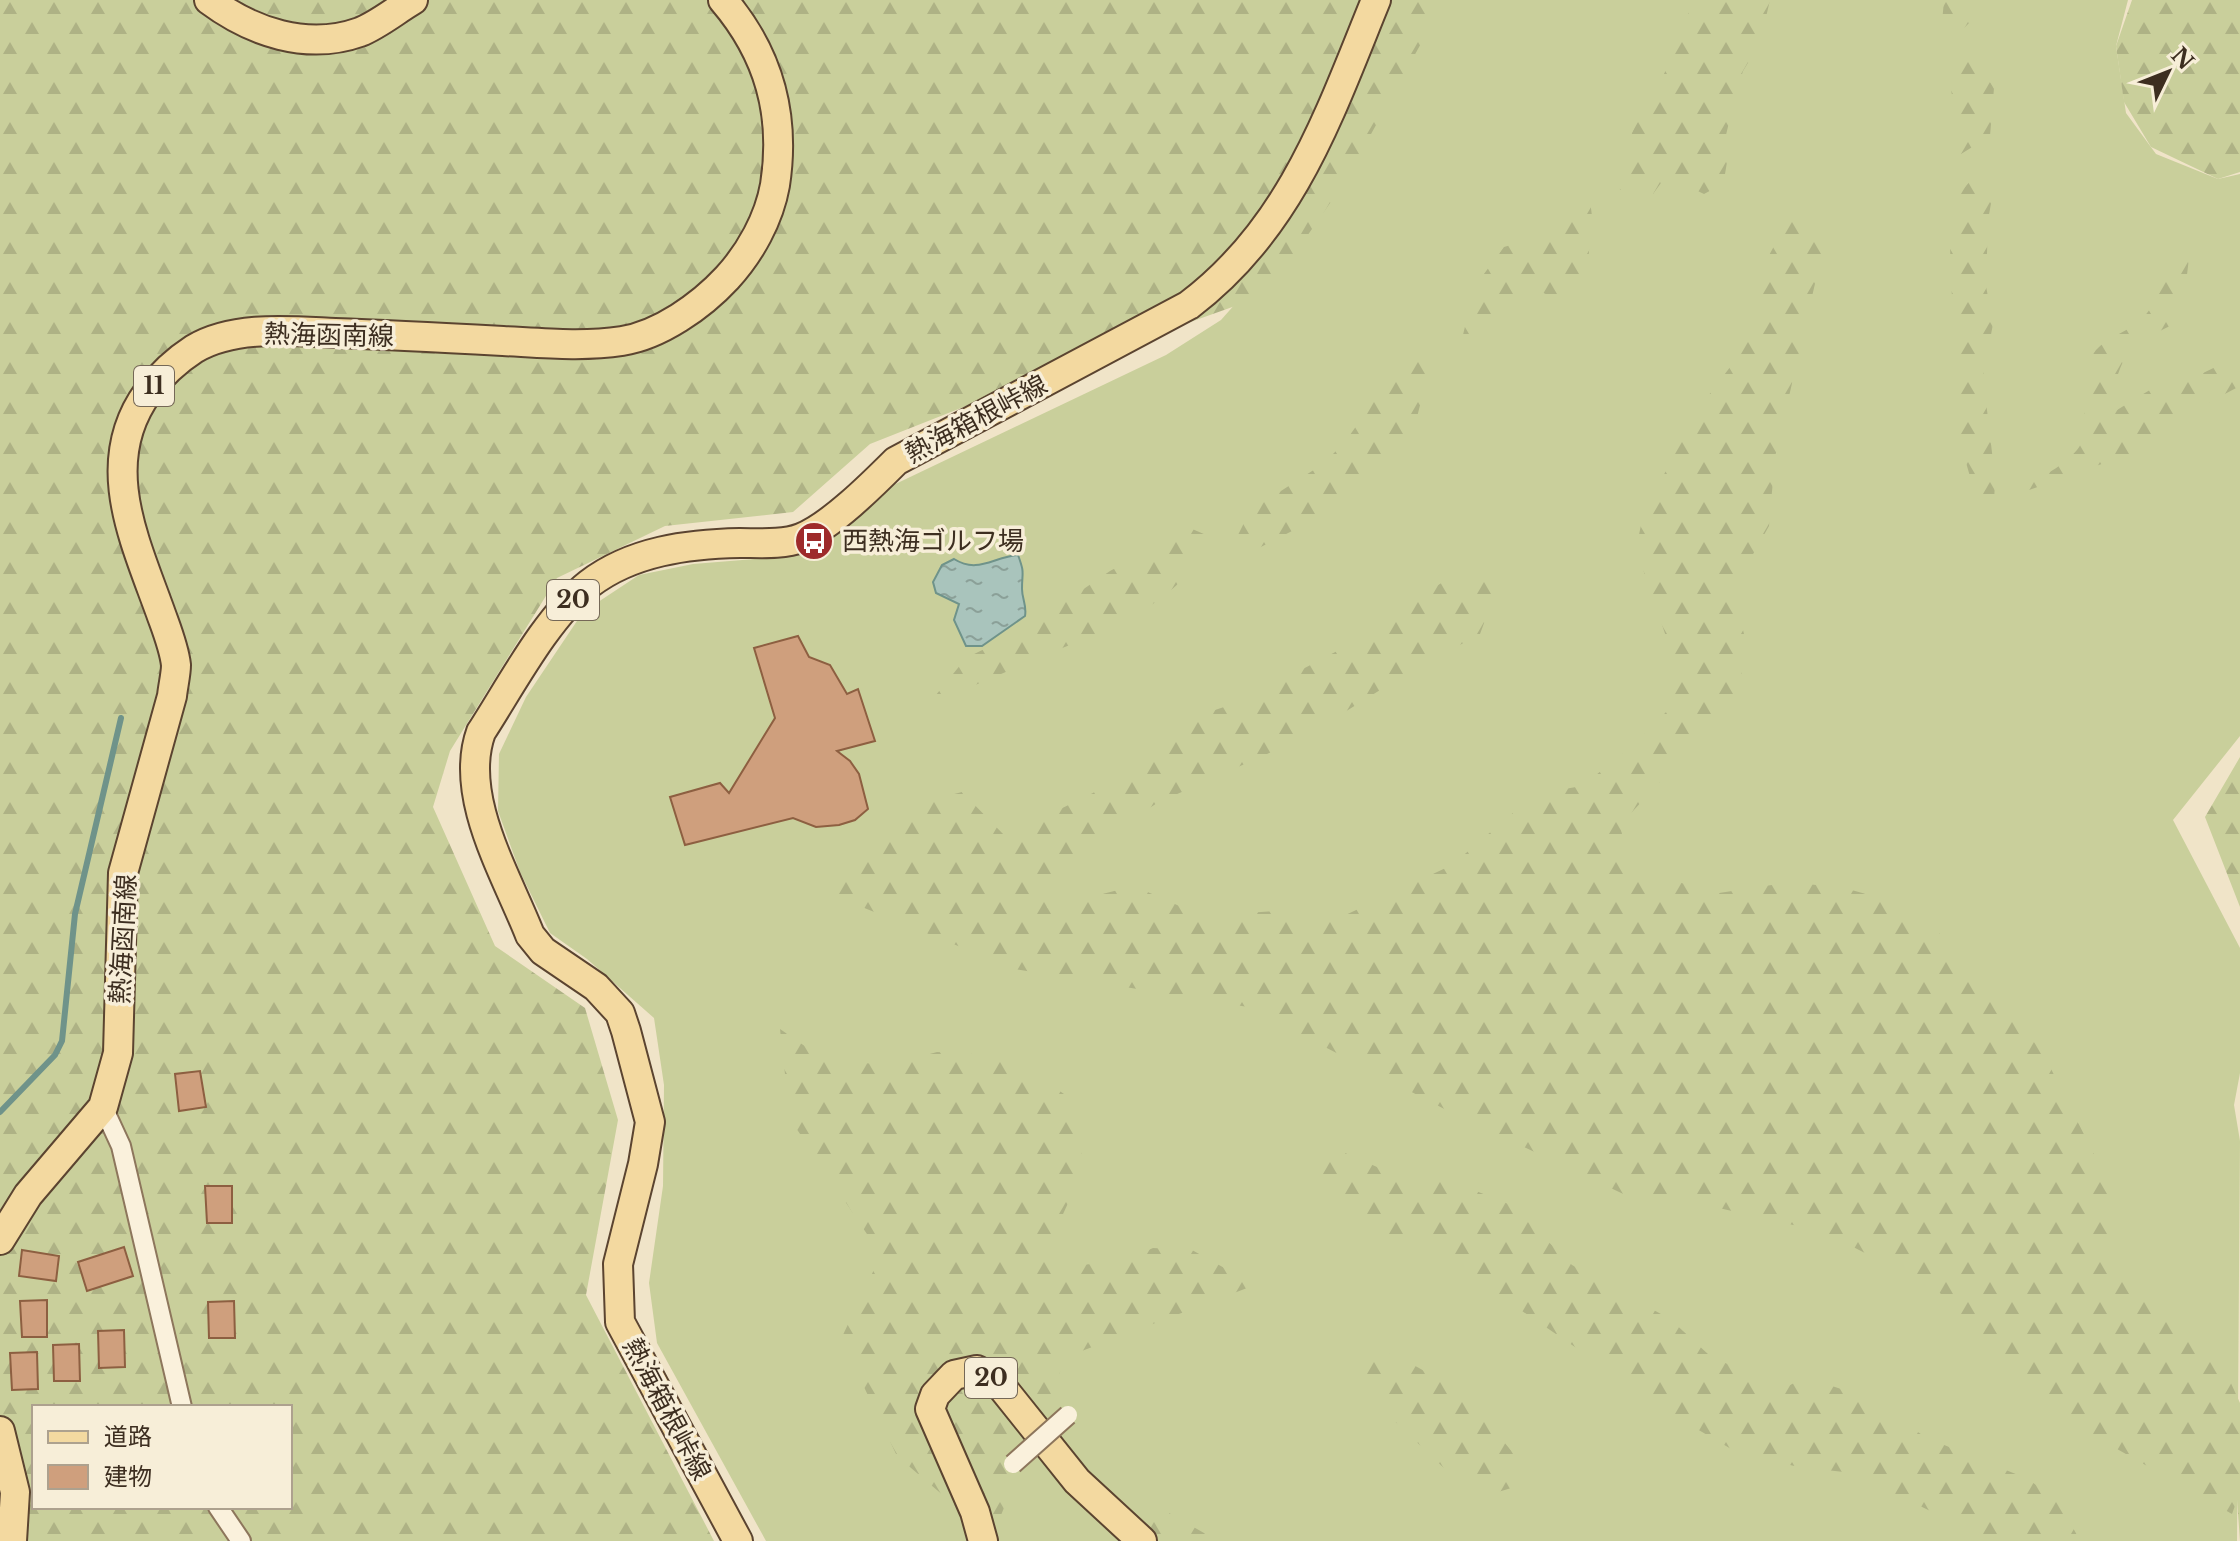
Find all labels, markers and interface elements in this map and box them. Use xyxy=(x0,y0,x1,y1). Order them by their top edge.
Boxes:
north arrow xyxy=(2128,32,2208,112)
text: N xyxy=(2165,42,2199,76)
street label: 熱海函南線 xyxy=(264,318,394,352)
road number: 11 xyxy=(134,366,174,406)
street label: 熱海箱根峠線 xyxy=(900,368,1052,470)
bus stop icon: 西熱海ゴルフ場 xyxy=(793,520,835,562)
place label: 西熱海ゴルフ場 xyxy=(842,525,1024,557)
road number: 20 xyxy=(547,580,599,620)
street label: 熱海函南線 xyxy=(104,873,142,1005)
street label: 熱海箱根峠線 xyxy=(616,1333,718,1485)
road number: 20 xyxy=(965,1358,1017,1398)
legend xyxy=(32,1405,292,1509)
text: 道路 xyxy=(104,1422,152,1451)
text: 建物 xyxy=(104,1462,152,1491)

